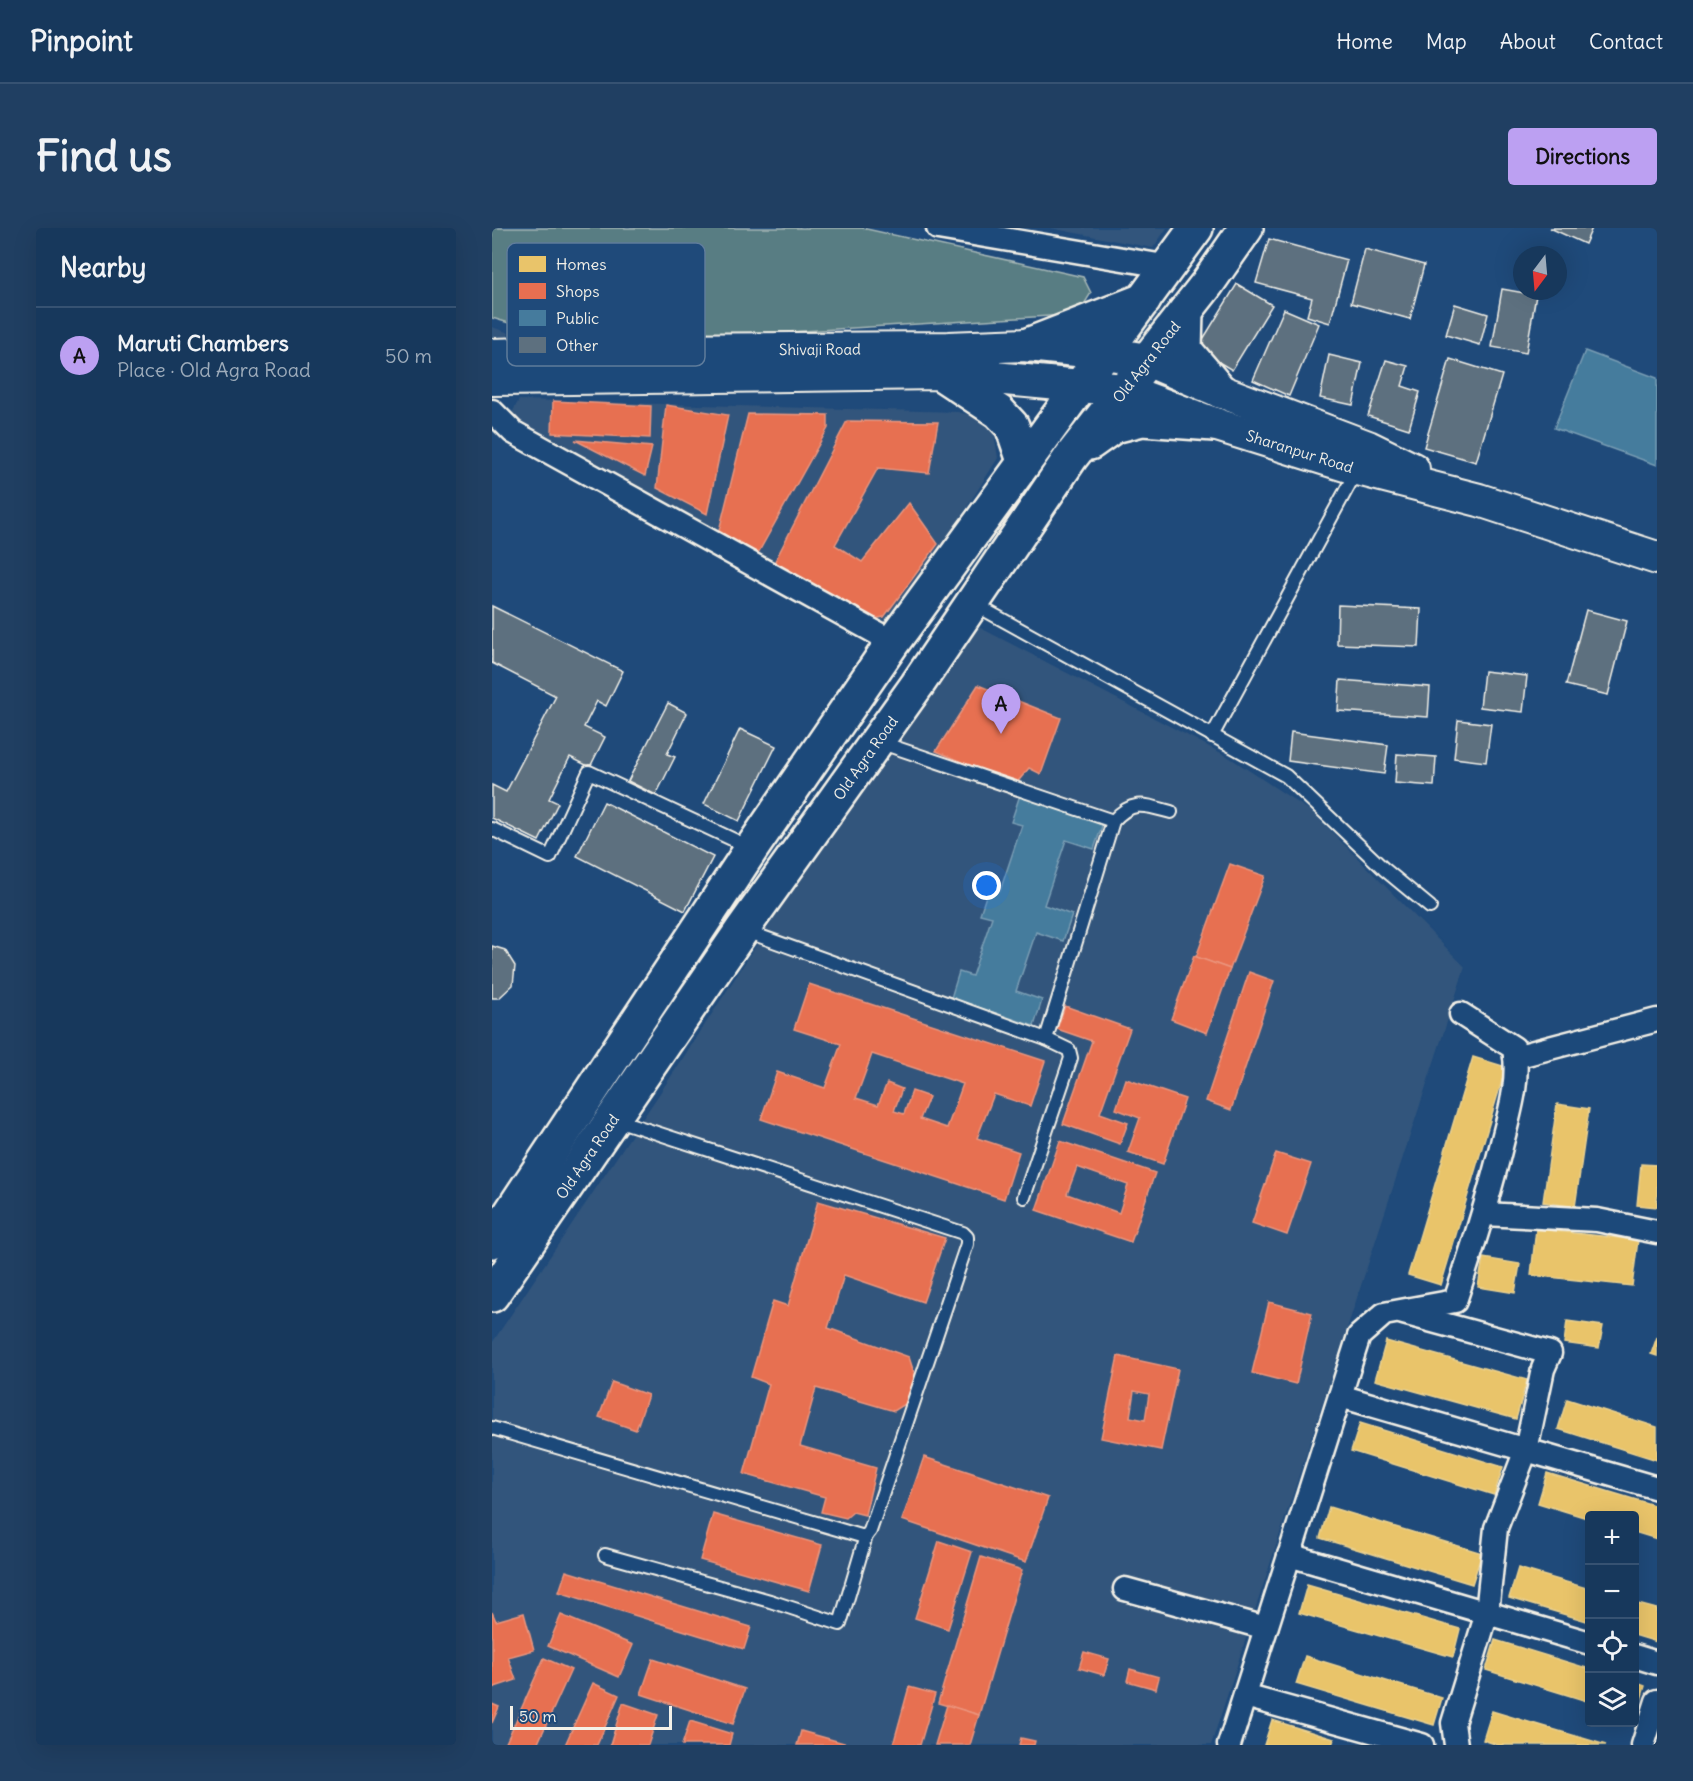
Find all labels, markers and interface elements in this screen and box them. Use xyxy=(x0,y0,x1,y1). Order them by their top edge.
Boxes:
text: Pinpoint xyxy=(30,23,133,59)
text: Home xyxy=(1336,28,1393,55)
text: Map xyxy=(1426,28,1467,55)
text: About xyxy=(1500,28,1556,55)
text: Contact xyxy=(1589,28,1663,55)
button: Directions xyxy=(1508,128,1657,185)
text: Find us xyxy=(36,130,172,182)
legend xyxy=(507,243,705,366)
north arrow xyxy=(1513,246,1567,300)
text: Nearby xyxy=(60,251,146,284)
text: Homes xyxy=(556,254,606,274)
text: Shops xyxy=(556,281,600,301)
text: Public xyxy=(556,308,599,328)
street label: Old Agra Road xyxy=(1108,317,1184,406)
text: Maruti Chambers xyxy=(117,329,289,357)
text: Other xyxy=(556,335,599,355)
street label: Shivaji Road xyxy=(779,339,861,359)
text: A xyxy=(73,343,86,368)
text: 50 m xyxy=(385,343,432,368)
text: Place · Old Agra Road xyxy=(117,357,311,382)
street label: Sharanpur Road xyxy=(1244,425,1356,477)
pin: A xyxy=(982,684,1020,734)
street label: Old Agra Road xyxy=(829,712,902,804)
your location xyxy=(972,871,1001,900)
street label: Old Agra Road xyxy=(551,1110,623,1202)
map controls xyxy=(1585,1511,1639,1727)
button: + xyxy=(1585,1511,1639,1565)
button: − xyxy=(1585,1565,1639,1619)
button: locate xyxy=(1585,1619,1639,1673)
button: layers xyxy=(1585,1673,1639,1727)
scale bar xyxy=(510,1703,672,1730)
text: 50 m xyxy=(519,1706,557,1726)

